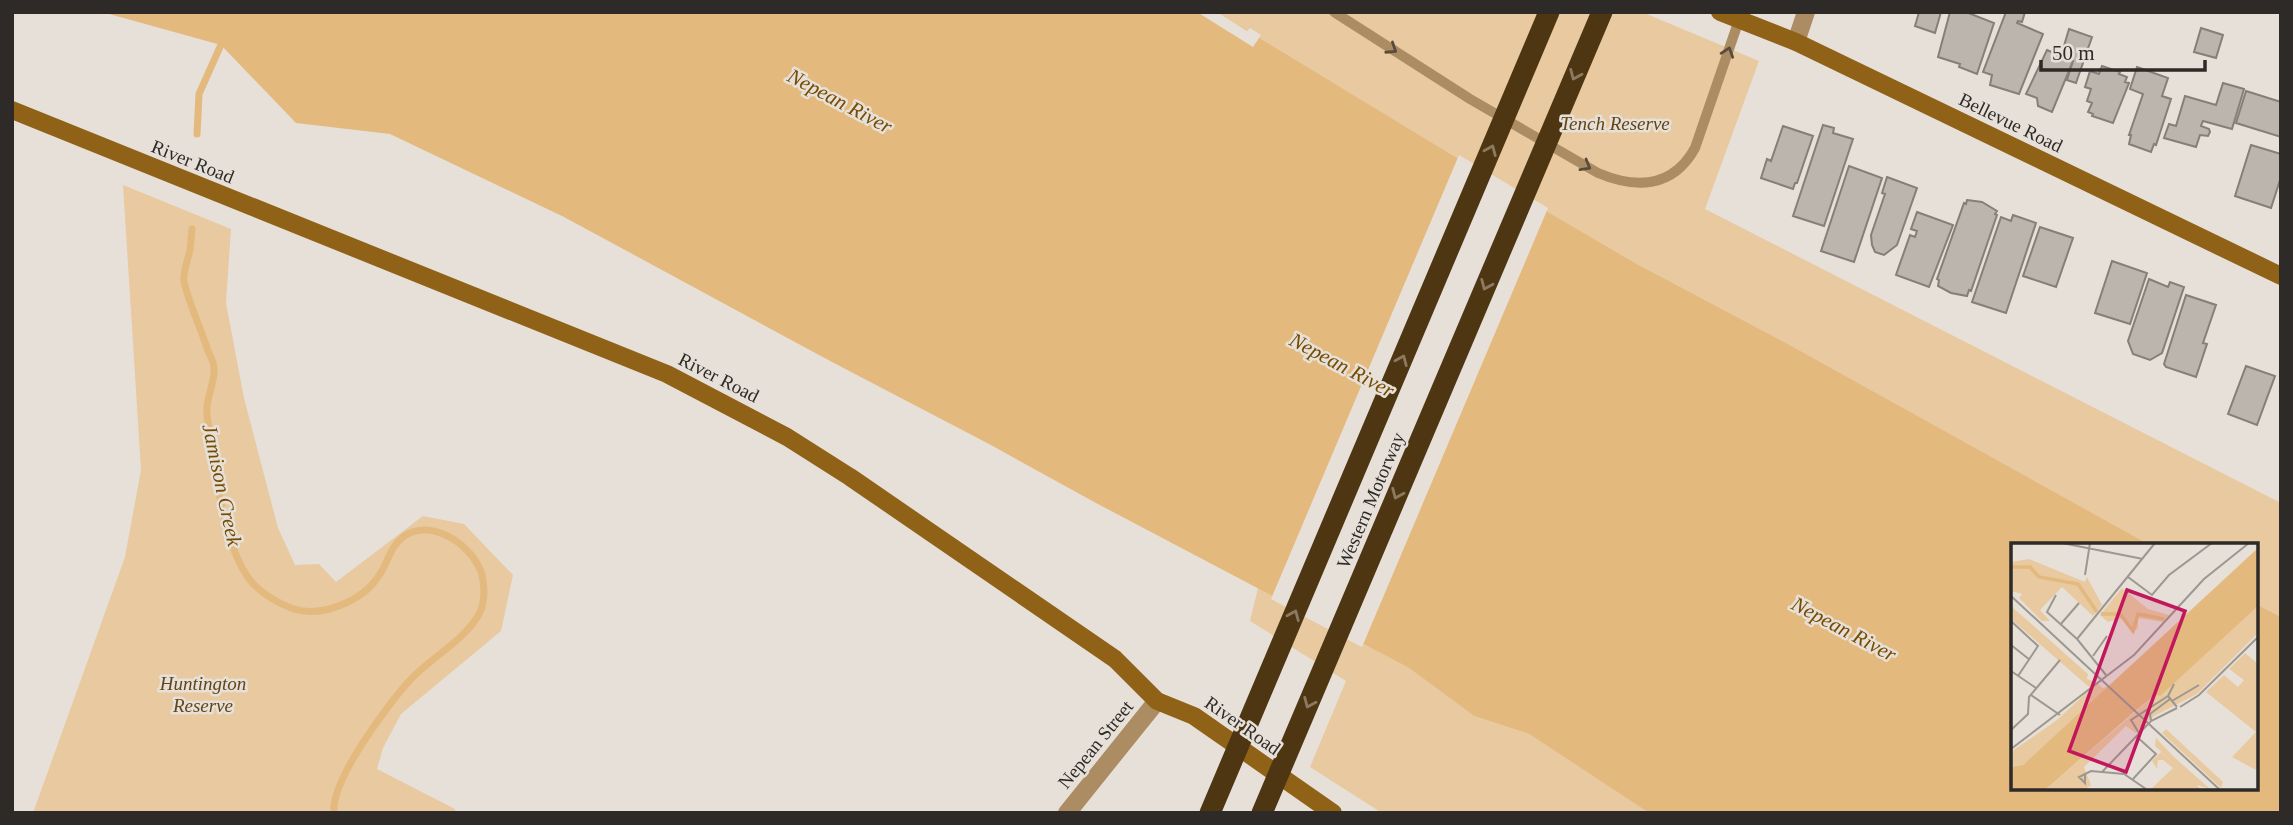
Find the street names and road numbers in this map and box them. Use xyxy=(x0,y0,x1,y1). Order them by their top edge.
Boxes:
street label: Bellevue Road xyxy=(1956,88,2066,157)
street label: River Road xyxy=(149,135,238,188)
street label: River Road xyxy=(675,348,763,407)
street label: Western Motorway xyxy=(1332,429,1409,571)
street label: River Road xyxy=(1201,692,1285,759)
street label: Nepean Street xyxy=(1054,696,1138,793)

